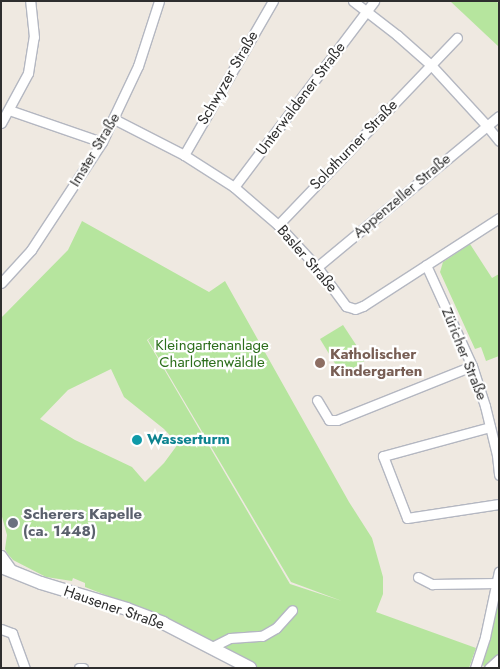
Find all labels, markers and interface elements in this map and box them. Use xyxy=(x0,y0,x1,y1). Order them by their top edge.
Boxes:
street label: Schwyzer Straße xyxy=(194,28,262,128)
street label: Unterwaldener Straße xyxy=(253,39,349,159)
street label: Solothurner Straße xyxy=(306,96,402,194)
street label: Imster Straße xyxy=(66,110,124,190)
street label: Appenzeller Straße xyxy=(350,150,454,242)
street label: Basler Straße xyxy=(273,222,341,296)
street label: Züricher Straße xyxy=(437,305,491,403)
park label: Kleingartenanlage Charlottenwäldle xyxy=(155,336,269,371)
place label: Katholischer Kindergarten xyxy=(330,345,422,380)
marker: Katholischer Kindergarten xyxy=(314,357,326,369)
place label: Wasserturm xyxy=(147,431,230,449)
marker: Wasserturm xyxy=(131,434,143,446)
place label: Scherers Kapelle (ca. 1448) xyxy=(23,505,142,540)
marker: Scherers Kapelle (ca. 1448) xyxy=(7,517,19,529)
street label: Hausener Straße xyxy=(61,582,167,634)

